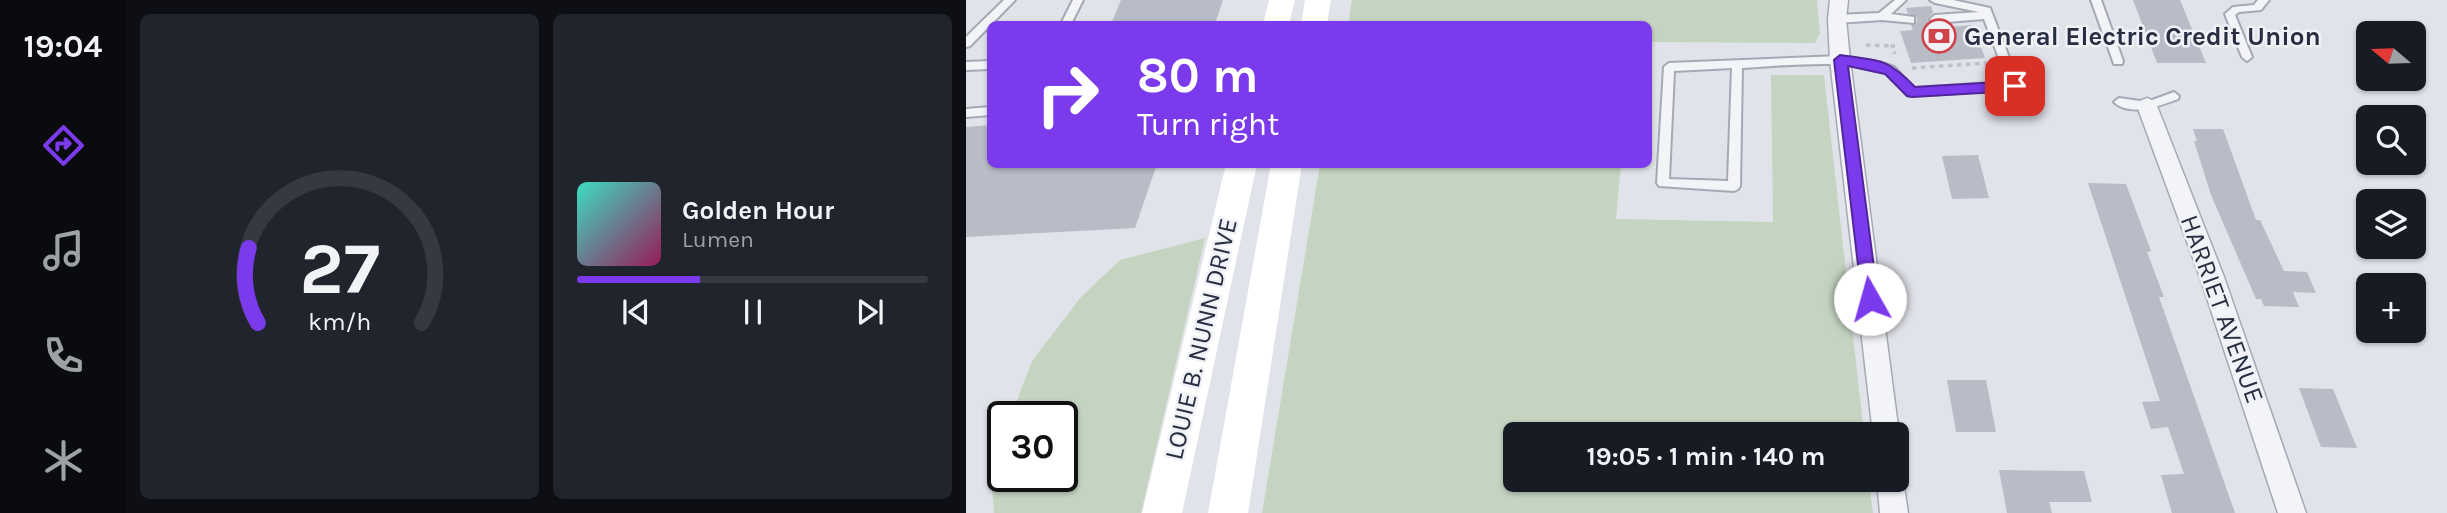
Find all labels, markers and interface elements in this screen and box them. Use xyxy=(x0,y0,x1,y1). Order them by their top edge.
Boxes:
bank icon: General Electric Credit Union xyxy=(1920,17,1958,55)
place label: General Electric Credit Union xyxy=(1964,21,2321,52)
north arrow xyxy=(2356,21,2426,91)
map controls xyxy=(2356,21,2426,343)
text: 19:04 xyxy=(24,28,102,65)
text: 80 m xyxy=(1137,47,1259,104)
icon: right xyxy=(1022,49,1113,140)
pin xyxy=(1985,56,2045,116)
icon: arrive xyxy=(1996,67,2034,105)
button: search xyxy=(2356,105,2426,175)
text: Turn right xyxy=(1137,106,1279,143)
icon: directions xyxy=(39,121,88,170)
button: layers xyxy=(2356,189,2426,259)
text: Golden Hour xyxy=(682,195,834,226)
street label: HARRIET AVENUE xyxy=(2174,211,2270,407)
street label: LOUIE B. NUNN DRIVE xyxy=(1158,215,1244,463)
icon: music xyxy=(39,226,88,275)
text: 27 xyxy=(299,226,380,311)
text: Lumen xyxy=(682,226,754,253)
position arrow xyxy=(1833,262,1907,336)
button: + xyxy=(2356,273,2426,343)
icon: previous xyxy=(617,293,655,331)
icon: pause xyxy=(734,293,772,331)
icon: next xyxy=(851,293,889,331)
text: km/h xyxy=(308,306,371,335)
icon: phone xyxy=(39,331,88,380)
speed limit sign: 30 xyxy=(987,401,1078,492)
icon: climate xyxy=(39,436,88,485)
text: 19:05 · 1 min · 140 m xyxy=(1587,441,1825,472)

